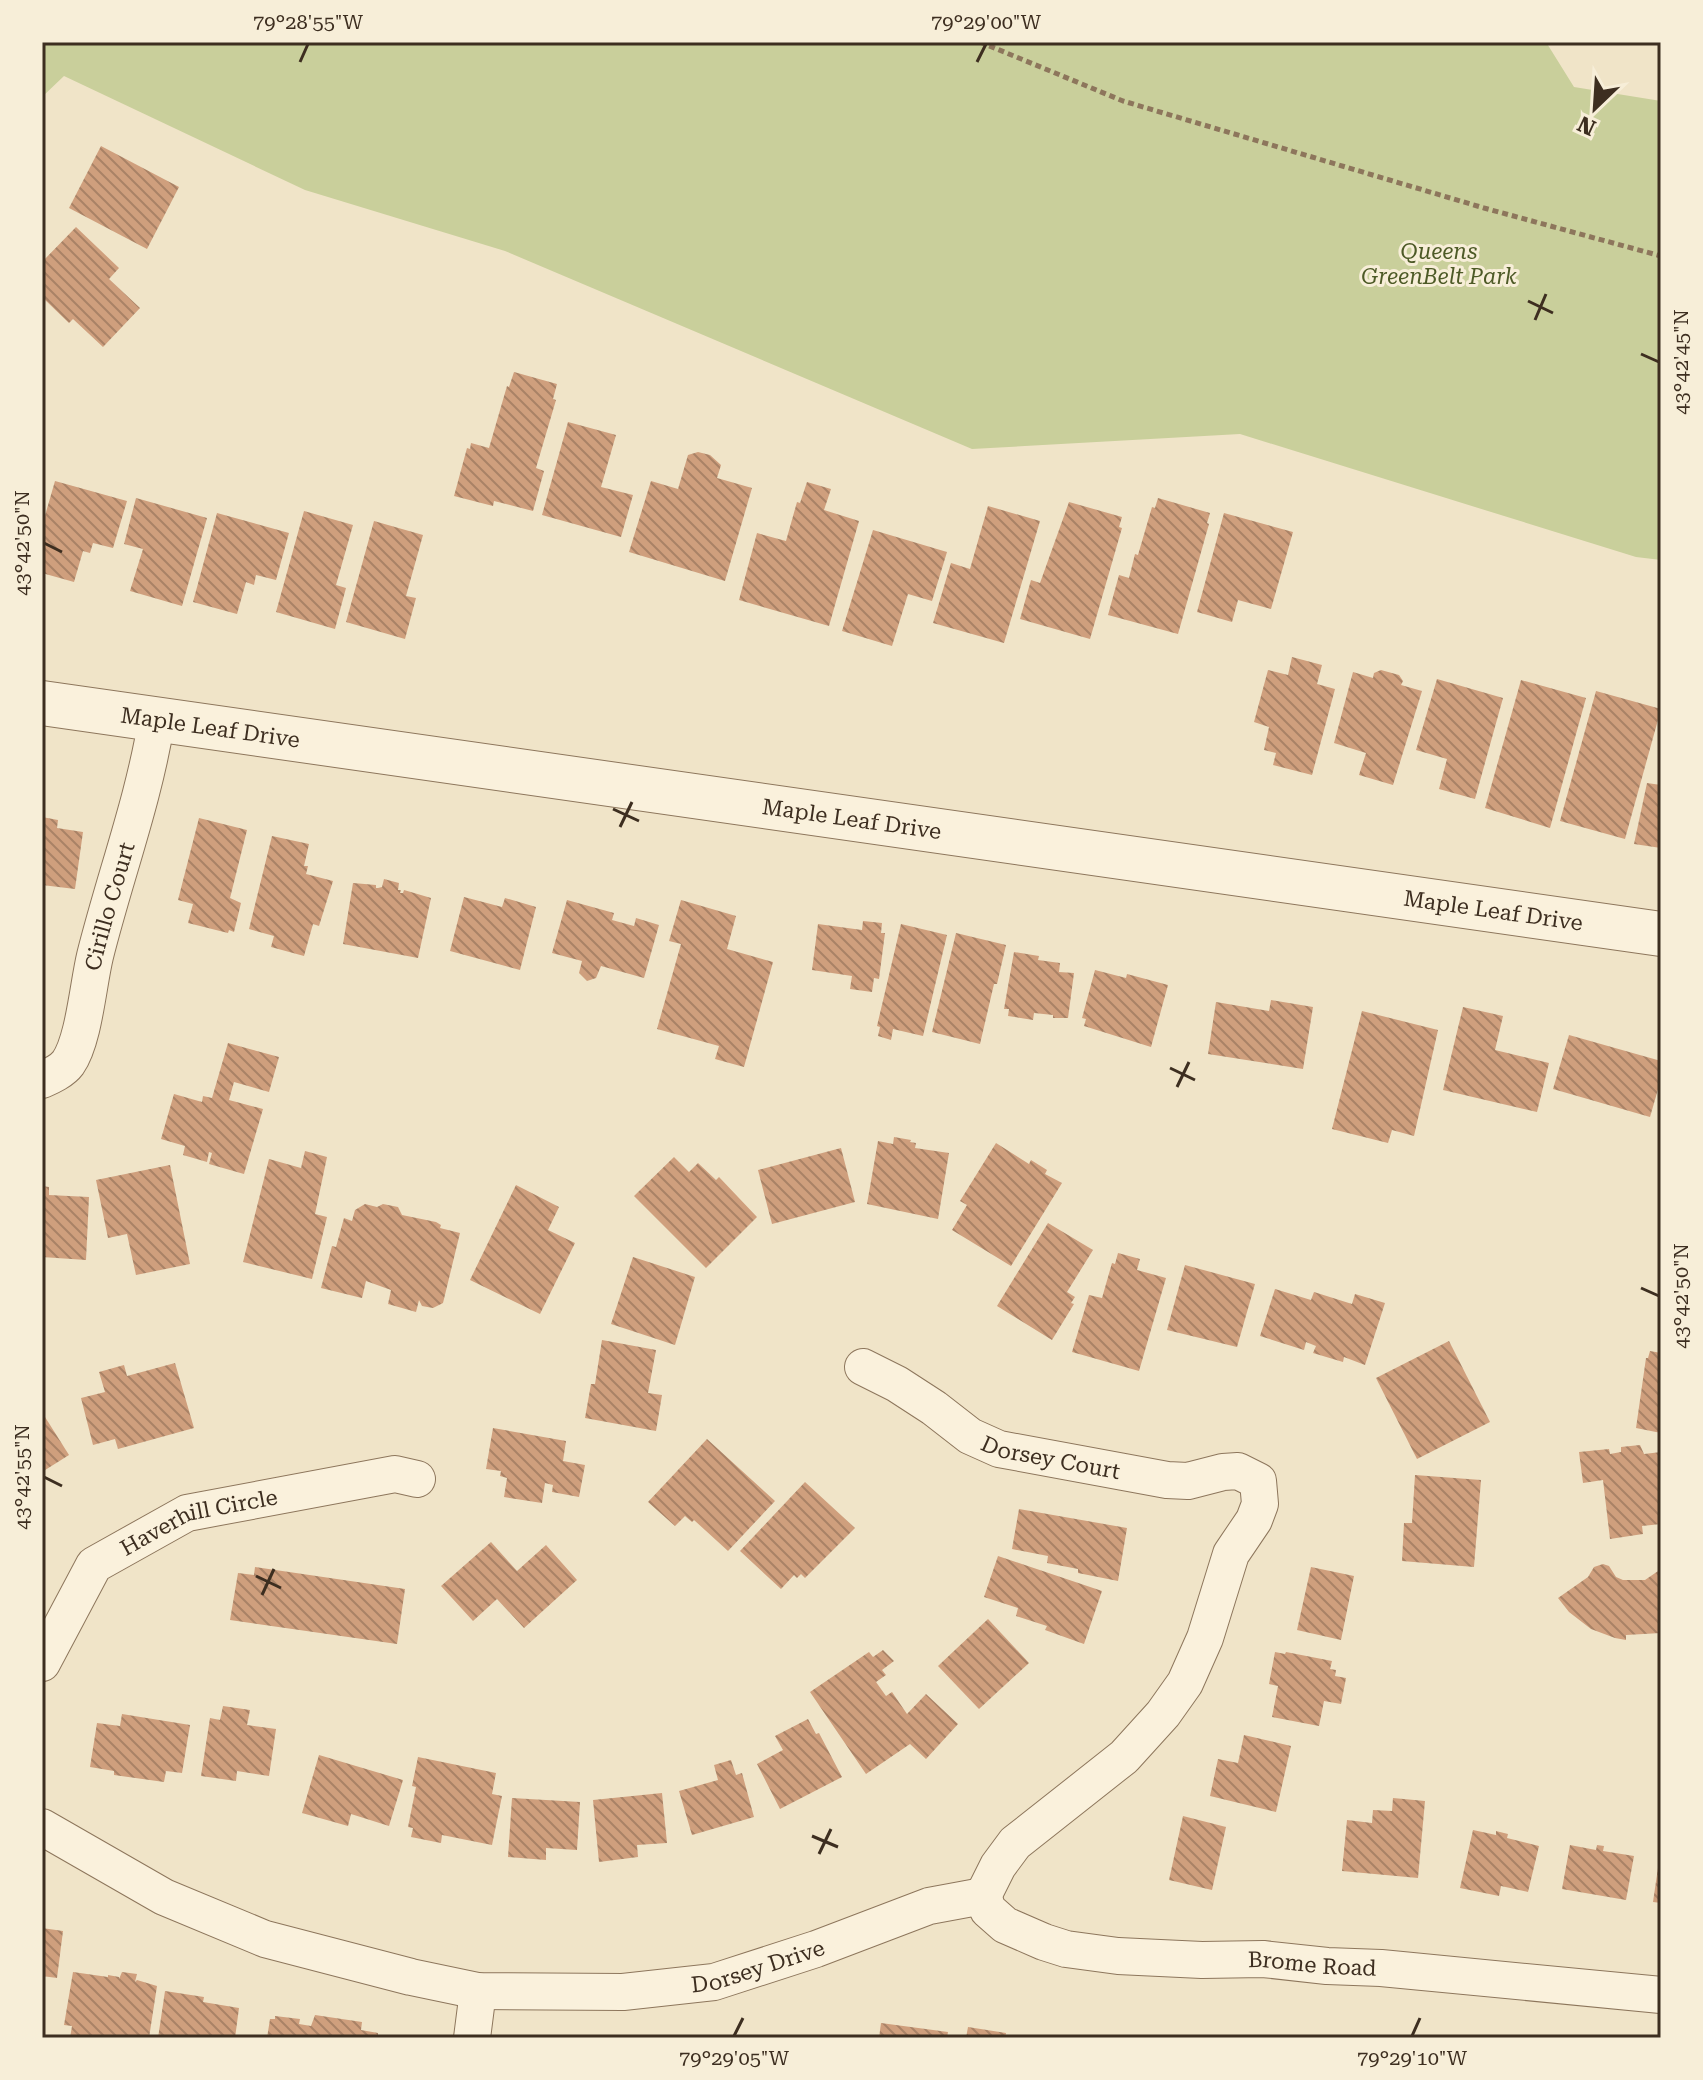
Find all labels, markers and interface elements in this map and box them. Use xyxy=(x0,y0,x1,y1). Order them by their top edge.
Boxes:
text: 79°28'55"W xyxy=(253,10,364,34)
text: 79°29'00"W xyxy=(931,10,1042,34)
north arrow xyxy=(1555,68,1635,148)
text: N xyxy=(1574,111,1600,141)
park label: Queens GreenBelt Park xyxy=(1361,239,1517,289)
text: 43°42'45"N xyxy=(1669,309,1693,415)
text: 43°42'50"N xyxy=(10,490,34,596)
street label: Maple Leaf Drive xyxy=(119,702,302,752)
street label: Maple Leaf Drive xyxy=(761,793,943,844)
street label: Cirillo Court xyxy=(80,839,139,973)
street label: Maple Leaf Drive xyxy=(1402,885,1585,935)
text: 43°42'50"N xyxy=(1669,1243,1693,1349)
text: 43°42'55"N xyxy=(10,1424,34,1530)
street label: Dorsey Court xyxy=(977,1430,1122,1484)
street label: Haverhill Circle xyxy=(116,1484,279,1560)
street label: Dorsey Drive xyxy=(690,1935,828,1997)
street label: Brome Road xyxy=(1248,1947,1377,1980)
text: 79°29'05"W xyxy=(679,2046,790,2070)
text: 79°29'10"W xyxy=(1357,2046,1468,2070)

